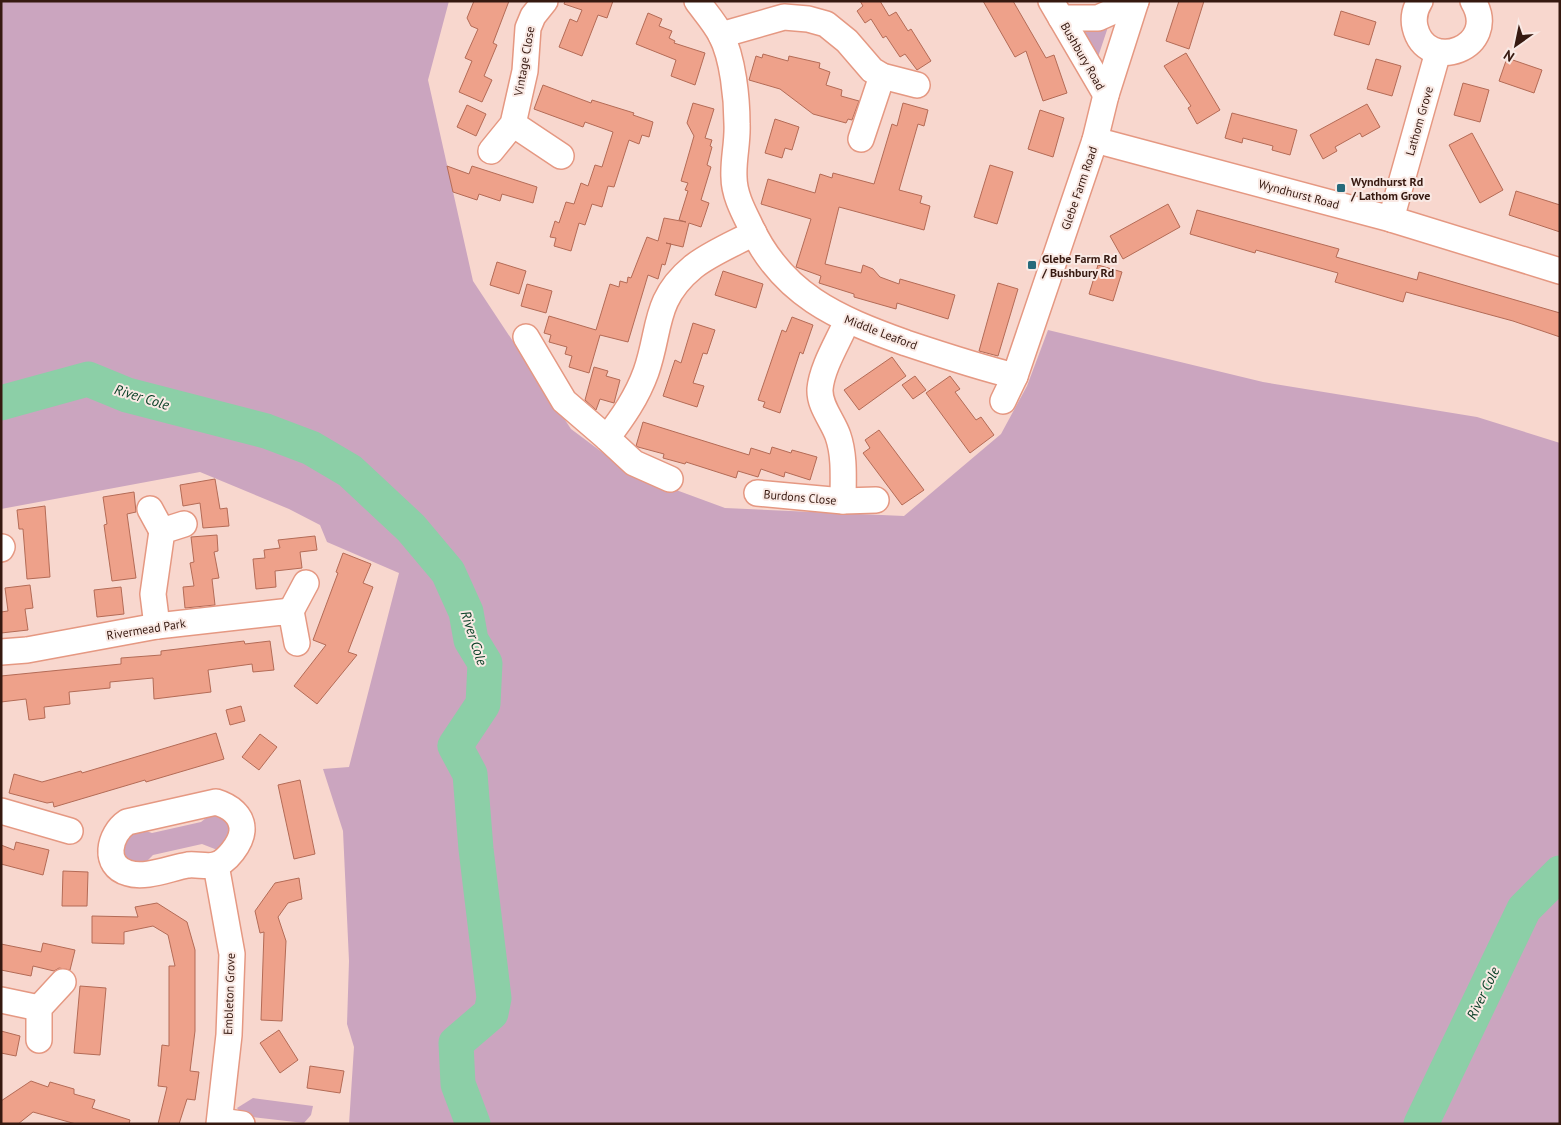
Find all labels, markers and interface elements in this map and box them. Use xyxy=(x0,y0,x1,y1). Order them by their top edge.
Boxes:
street label: Bushbury Road xyxy=(1058,19,1108,93)
north arrow xyxy=(1491,20,1541,70)
street label: Vintage Close xyxy=(510,25,537,98)
text: N xyxy=(1500,46,1518,66)
street label: Lathom Grove xyxy=(1402,85,1436,157)
street label: Glebe Farm Road xyxy=(1058,144,1100,232)
place label: Wyndhurst Rd / Lathom Grove xyxy=(1350,174,1430,203)
street label: Wyndhurst Road xyxy=(1257,176,1341,212)
marker: Wyndhurst Rd / Lathom Grove xyxy=(1335,182,1347,194)
place label: Glebe Farm Rd / Bushbury Rd xyxy=(1041,251,1117,280)
marker: Glebe Farm Rd / Bushbury Rd xyxy=(1026,259,1038,271)
street label: Middle Leaford xyxy=(843,311,919,353)
water label: River Cole xyxy=(112,380,172,414)
street label: Burdons Close xyxy=(763,486,837,508)
water label: River Cole xyxy=(457,608,491,668)
street label: Rivermead Park xyxy=(105,615,187,643)
street label: Embleton Grove xyxy=(220,953,238,1035)
water label: River Cole xyxy=(1463,963,1504,1022)

